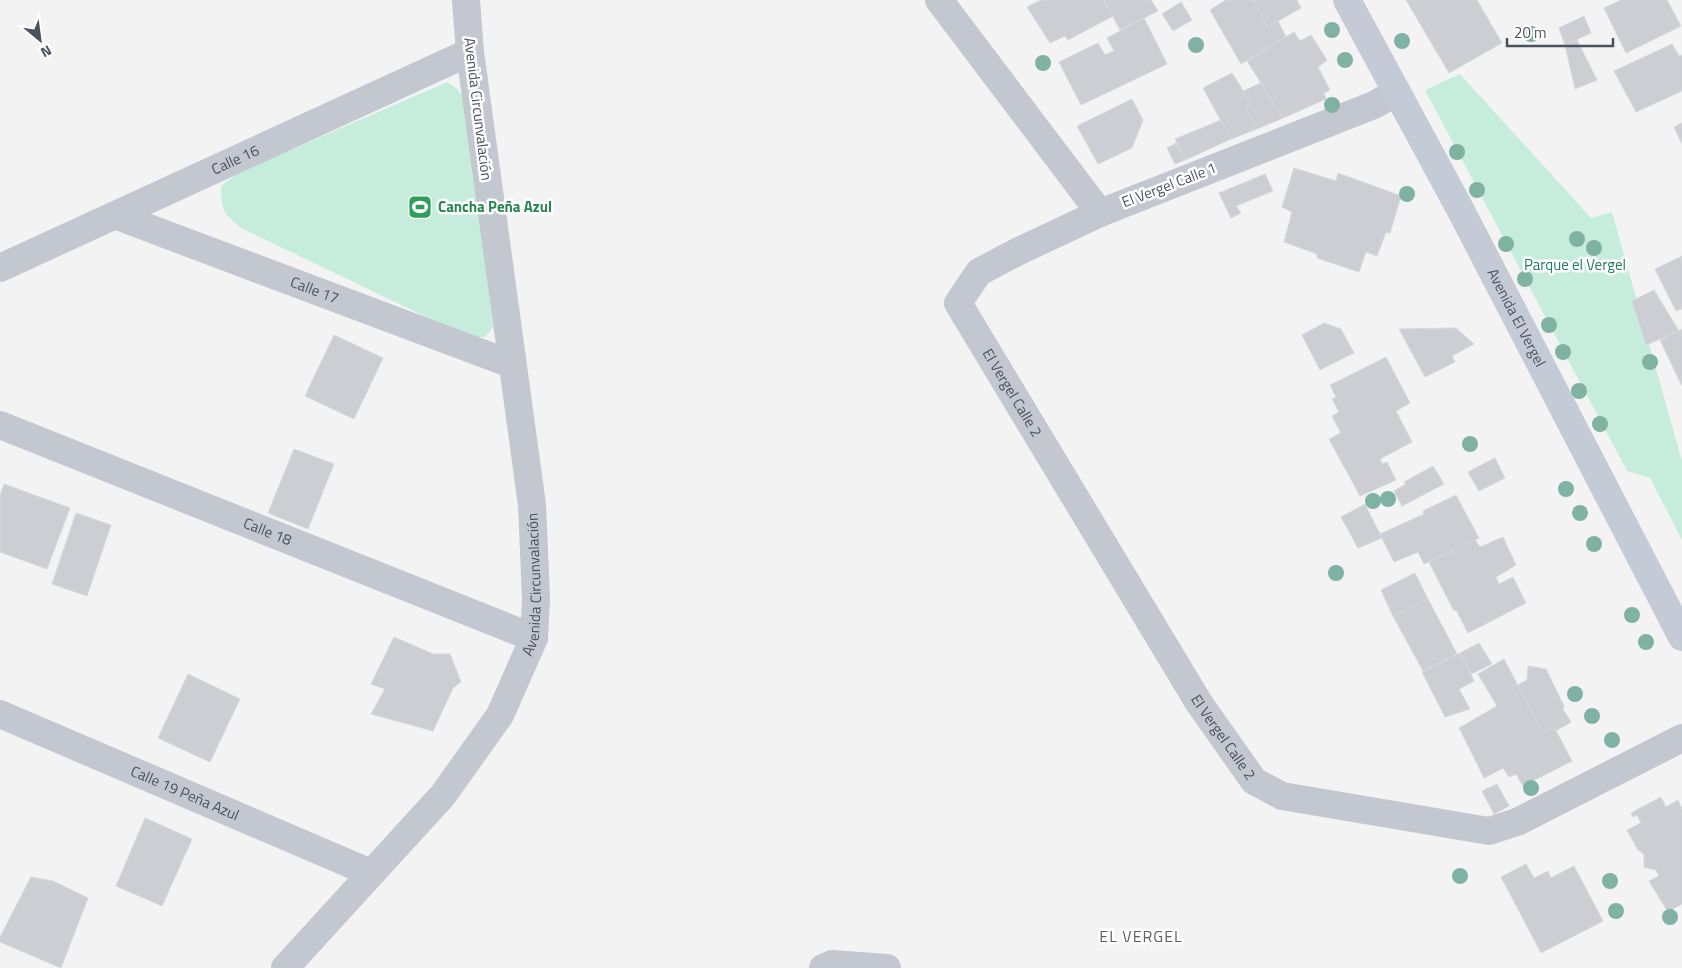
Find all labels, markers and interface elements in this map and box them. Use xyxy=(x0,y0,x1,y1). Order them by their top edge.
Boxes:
north arrow xyxy=(15,15,65,65)
scale bar xyxy=(1507,15,1613,47)
text: 20 m xyxy=(1514,21,1547,44)
street label: Avenida Circunvalación xyxy=(458,36,499,182)
text: N xyxy=(37,40,56,63)
street label: Calle 16 xyxy=(207,138,263,180)
street label: El Vergel Calle 1 xyxy=(1118,156,1220,213)
sports icon: Cancha Peña Azul xyxy=(407,194,433,220)
place label: Cancha Peña Azul xyxy=(438,195,552,218)
park label: Parque el Vergel xyxy=(1524,253,1626,276)
street label: Avenida El Vergel xyxy=(1482,264,1552,371)
street label: Calle 17 xyxy=(287,270,342,309)
street label: El Vergel Calle 2 xyxy=(977,344,1048,441)
street label: Calle 18 xyxy=(240,511,295,551)
street label: Avenida Circunvalación xyxy=(515,512,547,660)
street label: El Vergel Calle 2 xyxy=(1185,690,1262,785)
street label: Calle 19 Peña Azul xyxy=(127,759,243,826)
district label: EL VERGEL xyxy=(1099,924,1183,948)

